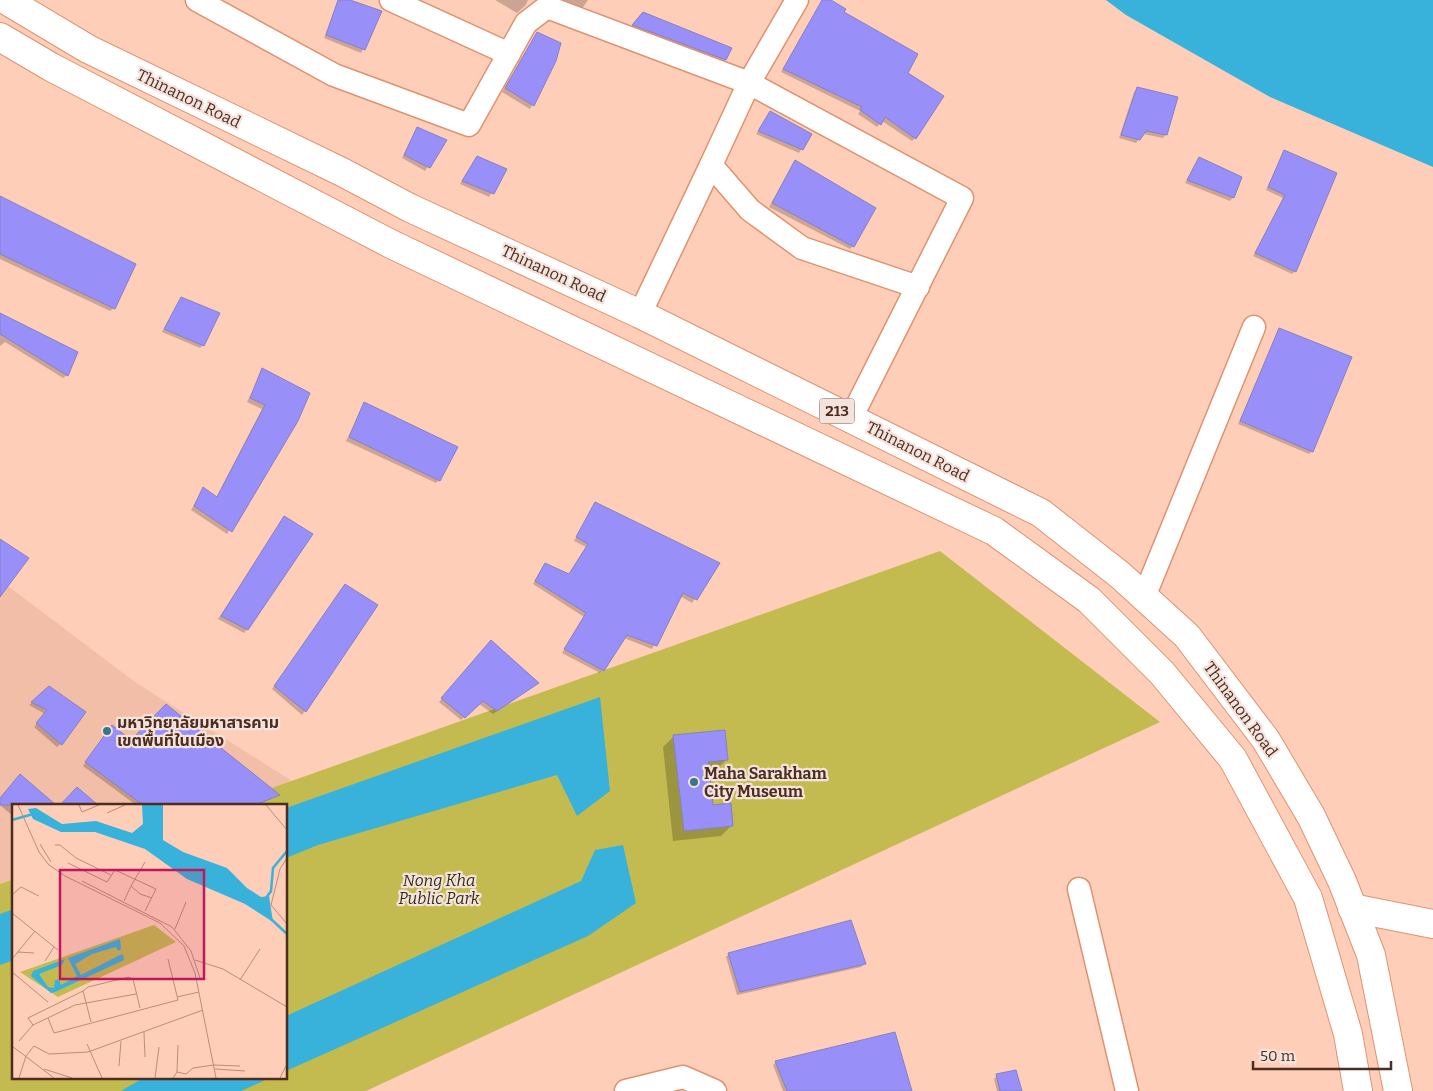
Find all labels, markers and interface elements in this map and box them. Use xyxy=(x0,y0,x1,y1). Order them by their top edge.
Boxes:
street label: Thinanon Road xyxy=(134,65,244,132)
street label: Thinanon Road xyxy=(499,241,609,306)
road number: 213 xyxy=(820,398,854,424)
street label: Thinanon Road xyxy=(863,417,973,486)
street label: Thinanon Road xyxy=(1200,658,1282,761)
place label: มหาวิทยาลัยมหาสารคาม เขตพื้นที่ในเมือง xyxy=(117,713,279,750)
marker: มหาวิทยาลัยมหาสารคาม เขตพื้นที่ในเมือง xyxy=(101,725,113,737)
place label: Maha Sarakham City Museum xyxy=(704,764,828,801)
marker: Maha Sarakham City Museum xyxy=(688,776,700,788)
inset map xyxy=(12,804,288,1078)
park label: Nong Kha Public Park xyxy=(398,871,480,908)
scale bar xyxy=(1253,1038,1390,1070)
text: 50 m xyxy=(1260,1047,1296,1065)

